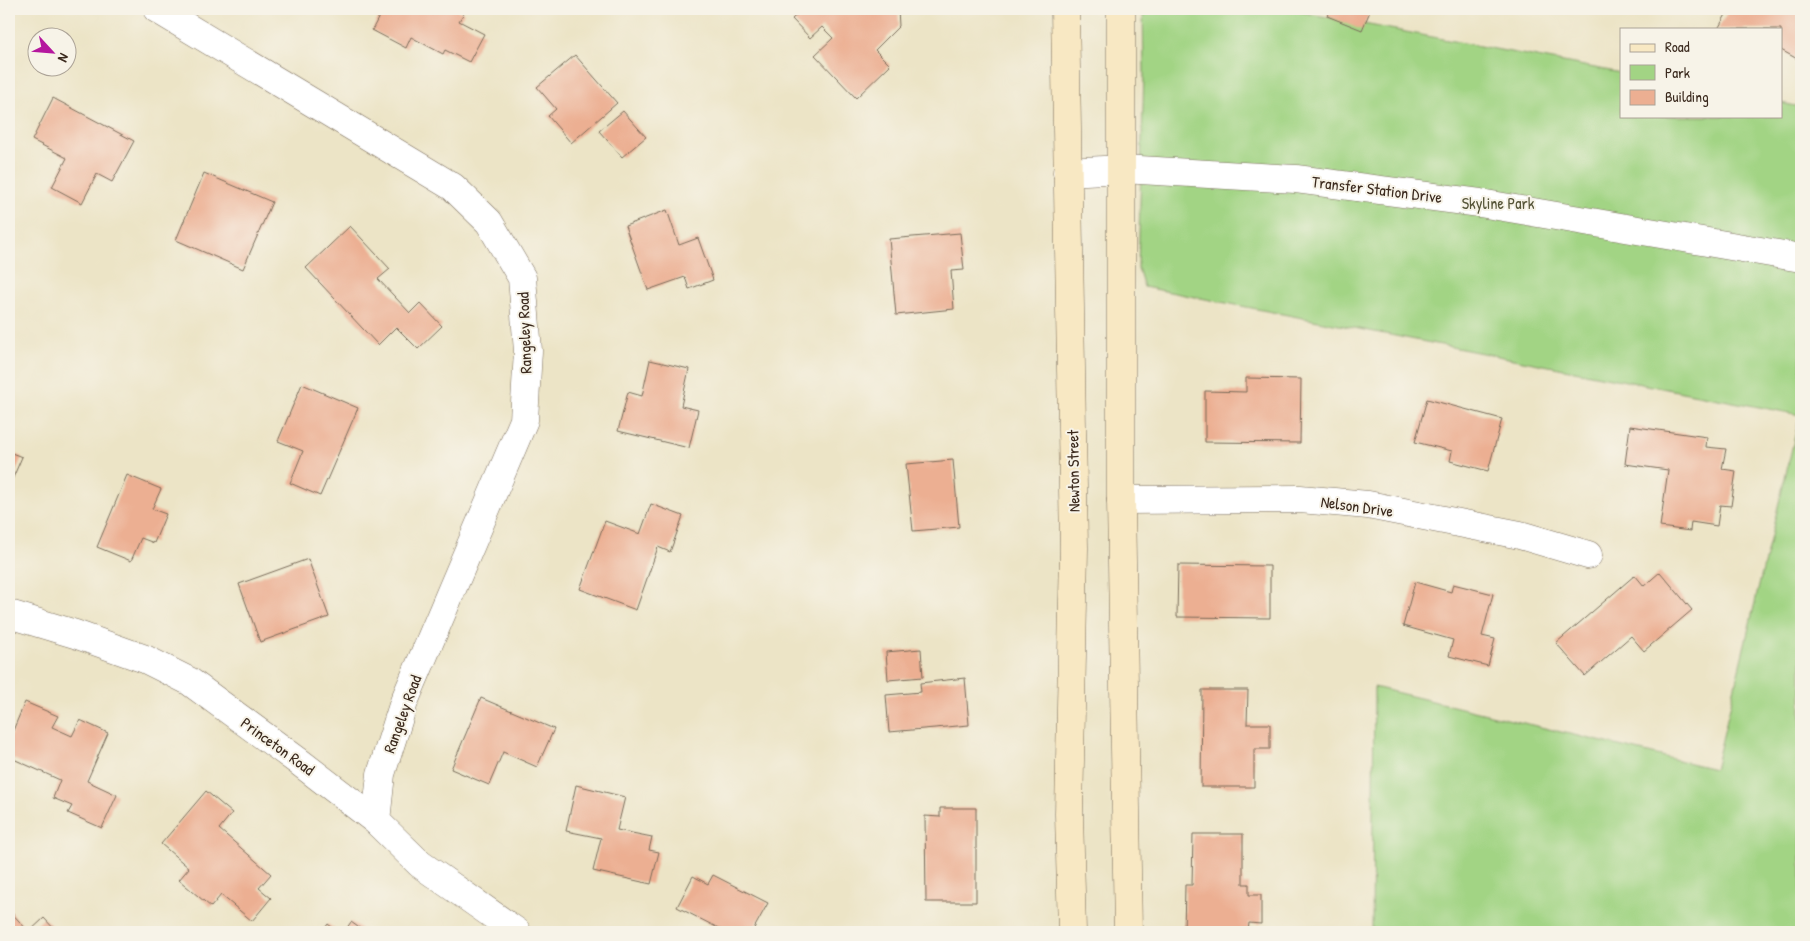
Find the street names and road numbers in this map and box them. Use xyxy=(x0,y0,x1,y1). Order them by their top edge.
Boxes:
street label: Transfer Station Drive xyxy=(1311,170,1444,208)
street label: Rangeley Road xyxy=(512,292,536,374)
street label: Newton Street xyxy=(1061,429,1085,512)
street label: Nelson Drive xyxy=(1319,490,1395,522)
street label: Rangeley Road xyxy=(378,672,426,756)
street label: Princeton Road xyxy=(237,712,319,780)

